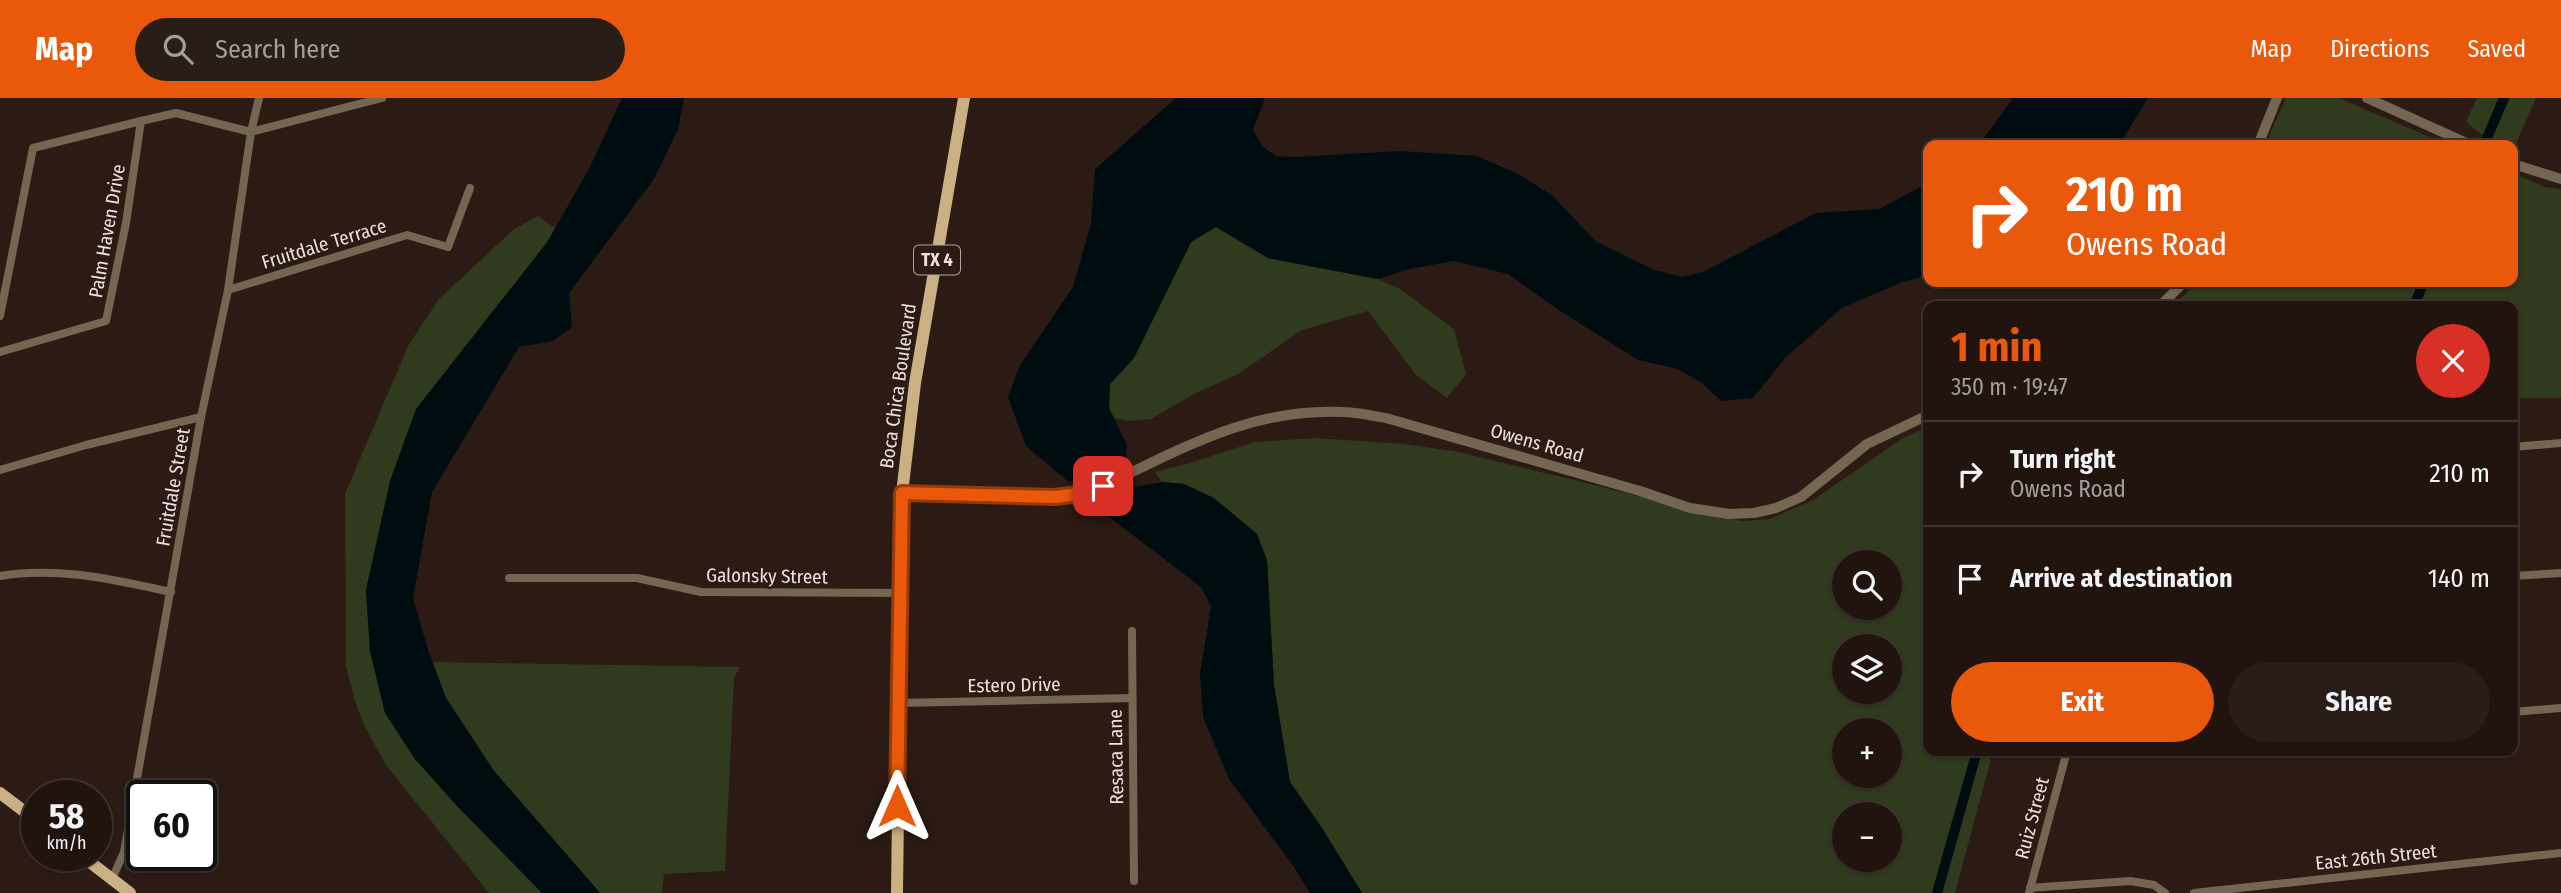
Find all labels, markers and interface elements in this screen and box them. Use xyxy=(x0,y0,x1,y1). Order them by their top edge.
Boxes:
search box xyxy=(135,18,625,81)
text: Map xyxy=(35,29,93,69)
icon: search xyxy=(159,30,197,68)
text: Search here xyxy=(215,34,340,65)
text: Map xyxy=(2251,35,2292,63)
text: Directions xyxy=(2330,35,2429,63)
text: Saved xyxy=(2467,35,2526,63)
street label: Palm Haven Drive xyxy=(84,162,130,300)
text: 210 m xyxy=(2066,165,2183,224)
icon: right xyxy=(1951,168,2042,259)
street label: Fruitdale Terrace xyxy=(259,214,389,274)
text: Owens Road xyxy=(2066,225,2227,263)
road number: TX 4 xyxy=(914,246,960,274)
street label: Boca Chica Boulevard xyxy=(875,302,921,470)
text: 1 min xyxy=(1951,322,2042,372)
button: close xyxy=(2416,324,2490,398)
text: 350 m · 19:47 xyxy=(1951,373,2068,401)
street label: Owens Road xyxy=(1488,419,1586,467)
street label: Fruitdale Street xyxy=(151,425,195,548)
text: Turn right xyxy=(2010,444,2116,475)
icon: right xyxy=(1951,455,1989,493)
pin xyxy=(1073,456,1133,516)
text: 210 m xyxy=(2429,458,2490,489)
icon: arrive xyxy=(1084,467,1122,505)
text: Owens Road xyxy=(2010,475,2126,503)
map controls xyxy=(1832,550,1902,872)
button: search xyxy=(1832,550,1902,620)
icon: arrive xyxy=(1951,560,1989,598)
street label: Galonsky Street xyxy=(706,563,829,589)
text: Arrive at destination xyxy=(2010,563,2233,594)
text: 140 m xyxy=(2428,563,2490,594)
button: layers xyxy=(1832,634,1902,704)
button: Exit xyxy=(1951,662,2214,742)
button: Share xyxy=(2228,662,2490,742)
street label: Estero Drive xyxy=(967,673,1061,697)
street label: Resaca Lane xyxy=(1104,709,1128,805)
button: + xyxy=(1832,718,1902,788)
position arrow xyxy=(860,769,934,843)
street label: Ruiz Street xyxy=(2010,774,2054,861)
speed limit sign: 60 xyxy=(126,780,217,871)
text: 58 xyxy=(49,795,84,837)
button: − xyxy=(1832,802,1902,872)
text: km/h xyxy=(46,832,87,854)
street label: East 26th Street xyxy=(2314,839,2439,875)

